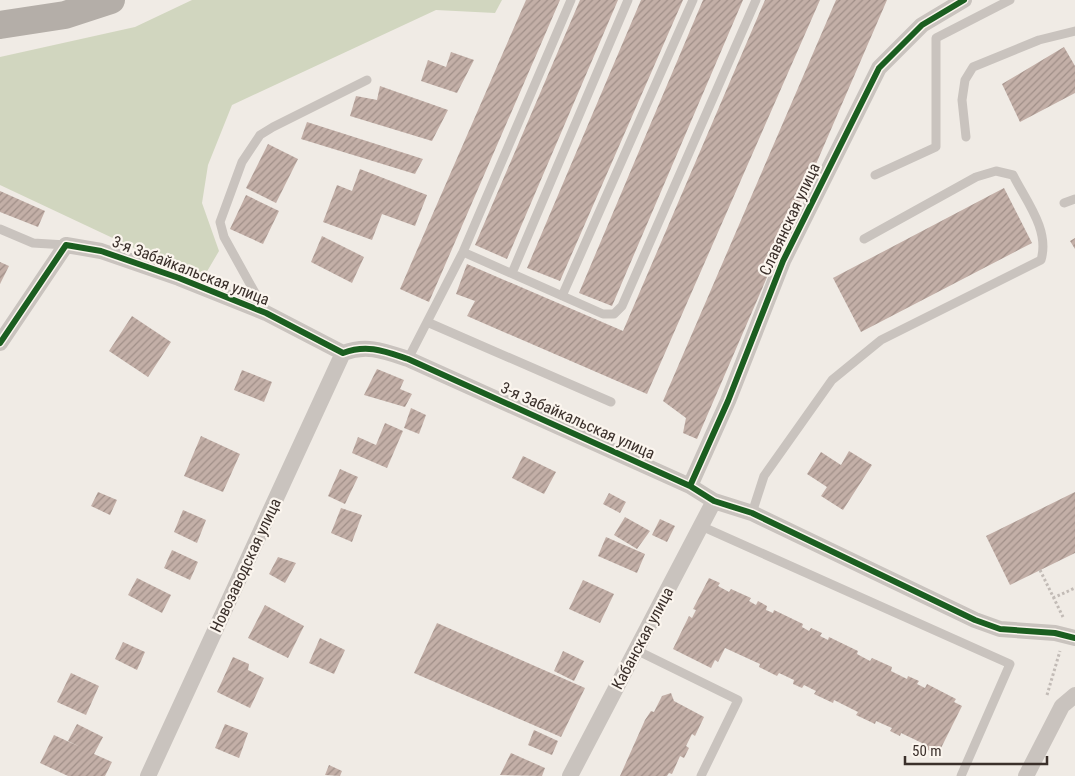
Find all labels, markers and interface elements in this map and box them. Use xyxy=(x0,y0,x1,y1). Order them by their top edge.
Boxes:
street label: Славянская улица xyxy=(755,160,824,278)
street label: 3-я Забайкальская улица xyxy=(110,232,272,309)
street label: 3-я Забайкальская улица xyxy=(498,378,658,463)
street label: Новозаводская улица xyxy=(206,495,285,635)
street label: Кабанская улица xyxy=(608,584,677,693)
scale bar xyxy=(905,734,1048,766)
text: 50 m xyxy=(912,742,942,760)

